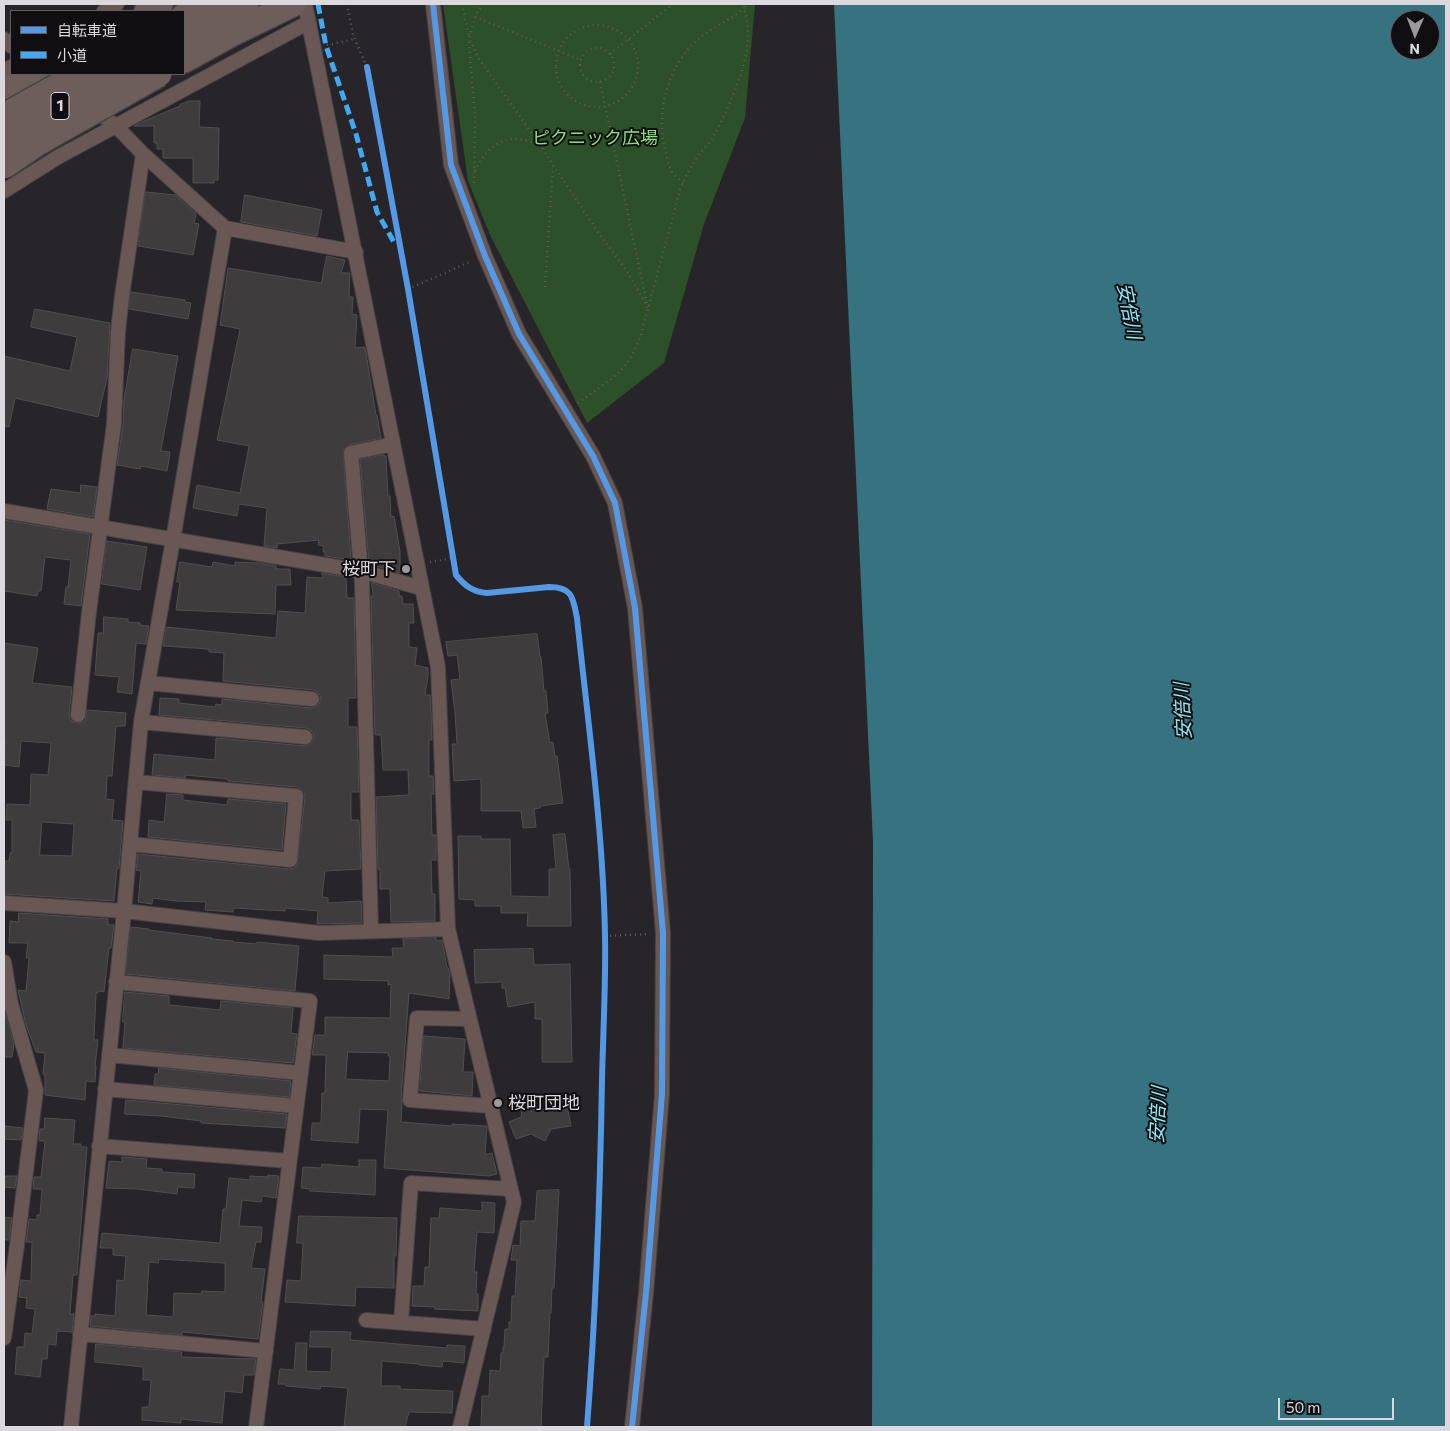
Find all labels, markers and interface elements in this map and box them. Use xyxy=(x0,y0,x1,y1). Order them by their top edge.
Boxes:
legend xyxy=(10,10,185,75)
north arrow xyxy=(1390,10,1440,60)
text: 自転車道 xyxy=(57,21,117,39)
text: N xyxy=(1409,41,1420,58)
text: 小道 xyxy=(57,46,87,64)
road number: 1 xyxy=(51,92,69,120)
park label: ピクニック広場 xyxy=(532,127,658,149)
water label: 安倍川 xyxy=(1112,281,1146,341)
place label: 桜町下 xyxy=(342,558,396,580)
marker: 桜町下 xyxy=(400,563,412,575)
water label: 安倍川 xyxy=(1170,682,1196,740)
water label: 安倍川 xyxy=(1145,1086,1171,1144)
place label: 桜町団地 xyxy=(508,1092,580,1114)
marker: 桜町団地 xyxy=(492,1097,504,1109)
scale bar xyxy=(1280,1388,1396,1420)
text: 50 m xyxy=(1286,1398,1320,1416)

